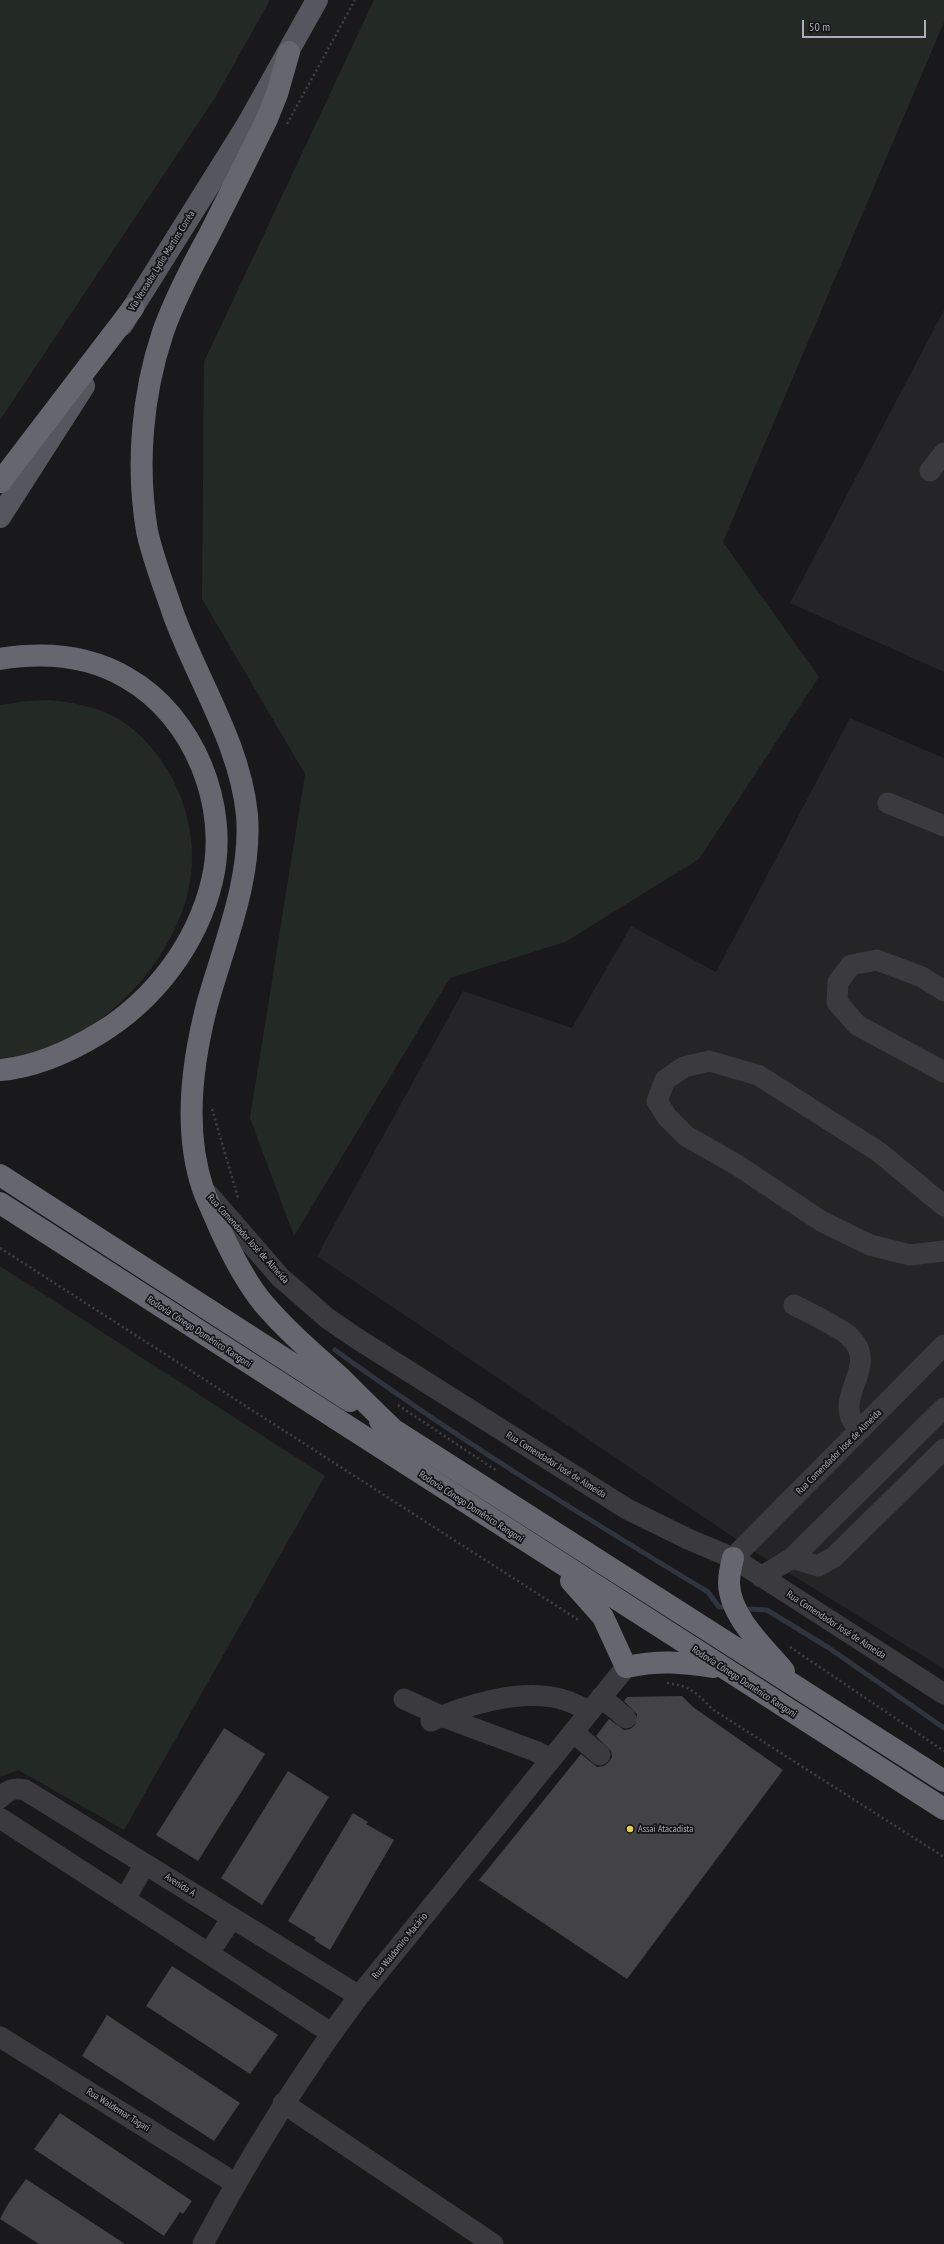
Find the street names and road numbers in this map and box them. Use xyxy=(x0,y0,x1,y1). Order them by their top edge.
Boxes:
street label: Via Vereador Lydio Martins Corrêa xyxy=(126,209,198,313)
street label: Rua Comendador José de Almeida xyxy=(205,1192,291,1286)
street label: Rodovia Cônego Domênico Rangoni xyxy=(144,1294,254,1370)
street label: Rua Comendador Jose de Almeida xyxy=(794,1407,884,1497)
street label: Rua Comendador José de Almeida xyxy=(504,1429,608,1501)
street label: Rodovia Cônego Domênico Rangoni xyxy=(416,1469,526,1545)
street label: Rua Comendador José de Almeida xyxy=(784,1588,888,1662)
street label: Rodovia Cônego Domênico Rangoni xyxy=(689,1644,799,1720)
street label: Avenida A xyxy=(162,1871,198,1899)
street label: Rua Waldomiro Macário xyxy=(370,1911,430,1981)
street label: Rua Waldemar Tagari xyxy=(84,2086,152,2134)

